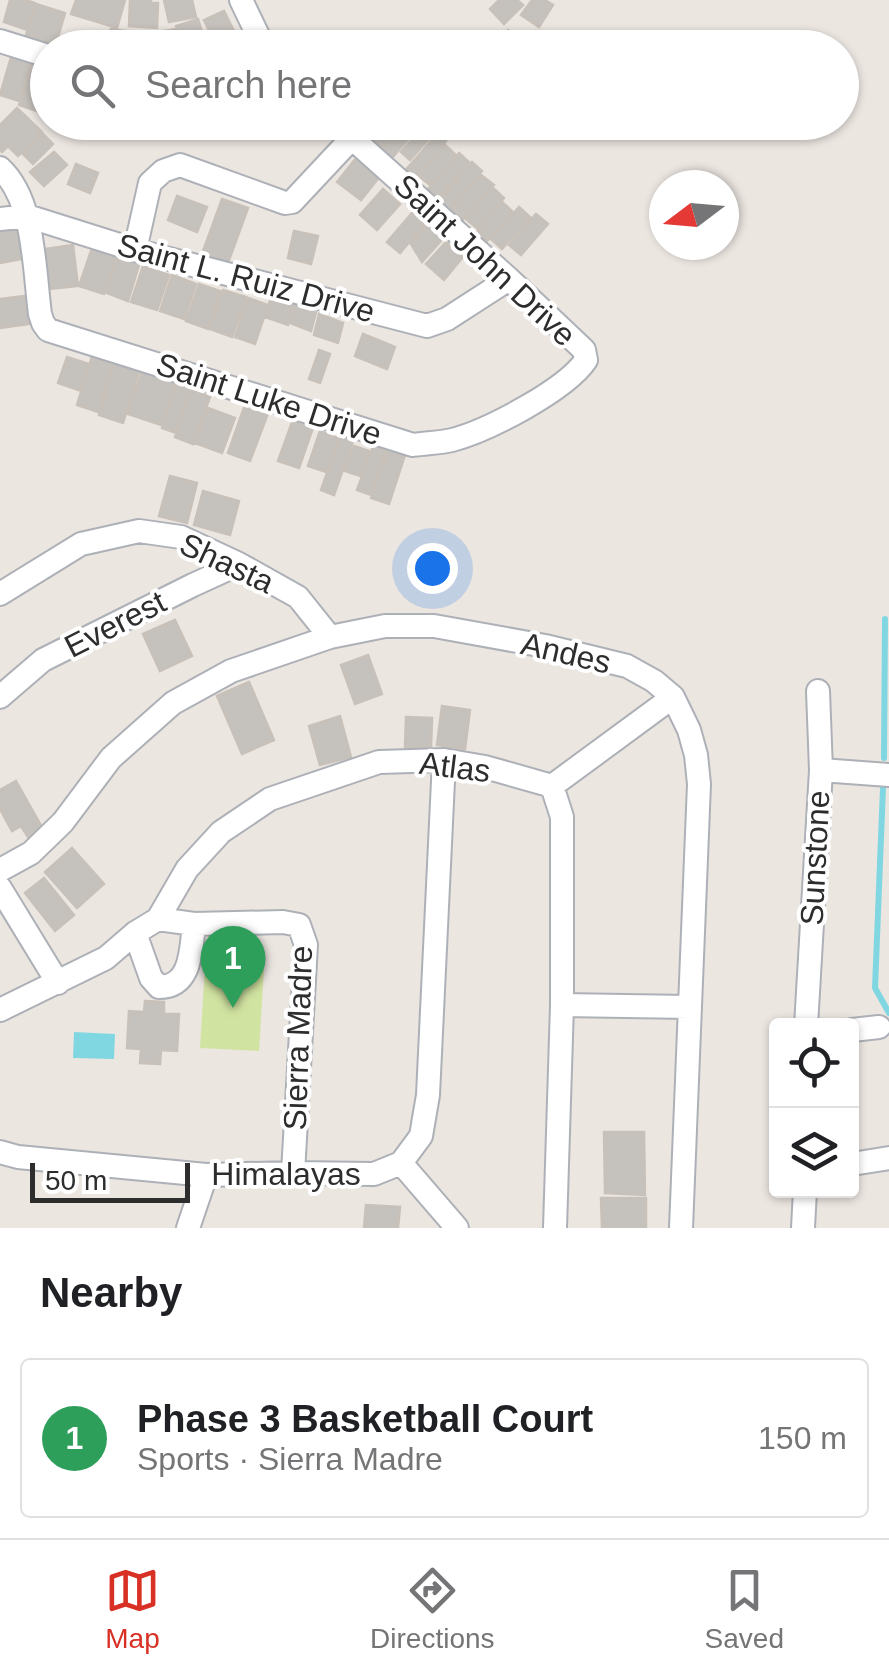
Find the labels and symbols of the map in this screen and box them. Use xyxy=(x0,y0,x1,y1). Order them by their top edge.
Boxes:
street label: Saint John Drive xyxy=(387,167,583,353)
north arrow xyxy=(649,170,739,260)
street label: Saint L. Ruiz Drive xyxy=(113,226,379,330)
street label: Saint Luke Drive xyxy=(152,346,386,452)
street label: Shasta xyxy=(174,526,280,600)
your location xyxy=(407,543,458,594)
street label: Everest xyxy=(58,583,172,665)
street label: Andes xyxy=(518,625,614,681)
street label: Atlas xyxy=(418,745,492,789)
street label: Sunstone xyxy=(793,790,837,926)
pin: 1 xyxy=(200,926,266,1008)
street label: Sierra Madre xyxy=(277,945,319,1131)
street label: Himalayas xyxy=(211,1156,361,1192)
scale bar xyxy=(30,1158,190,1202)

